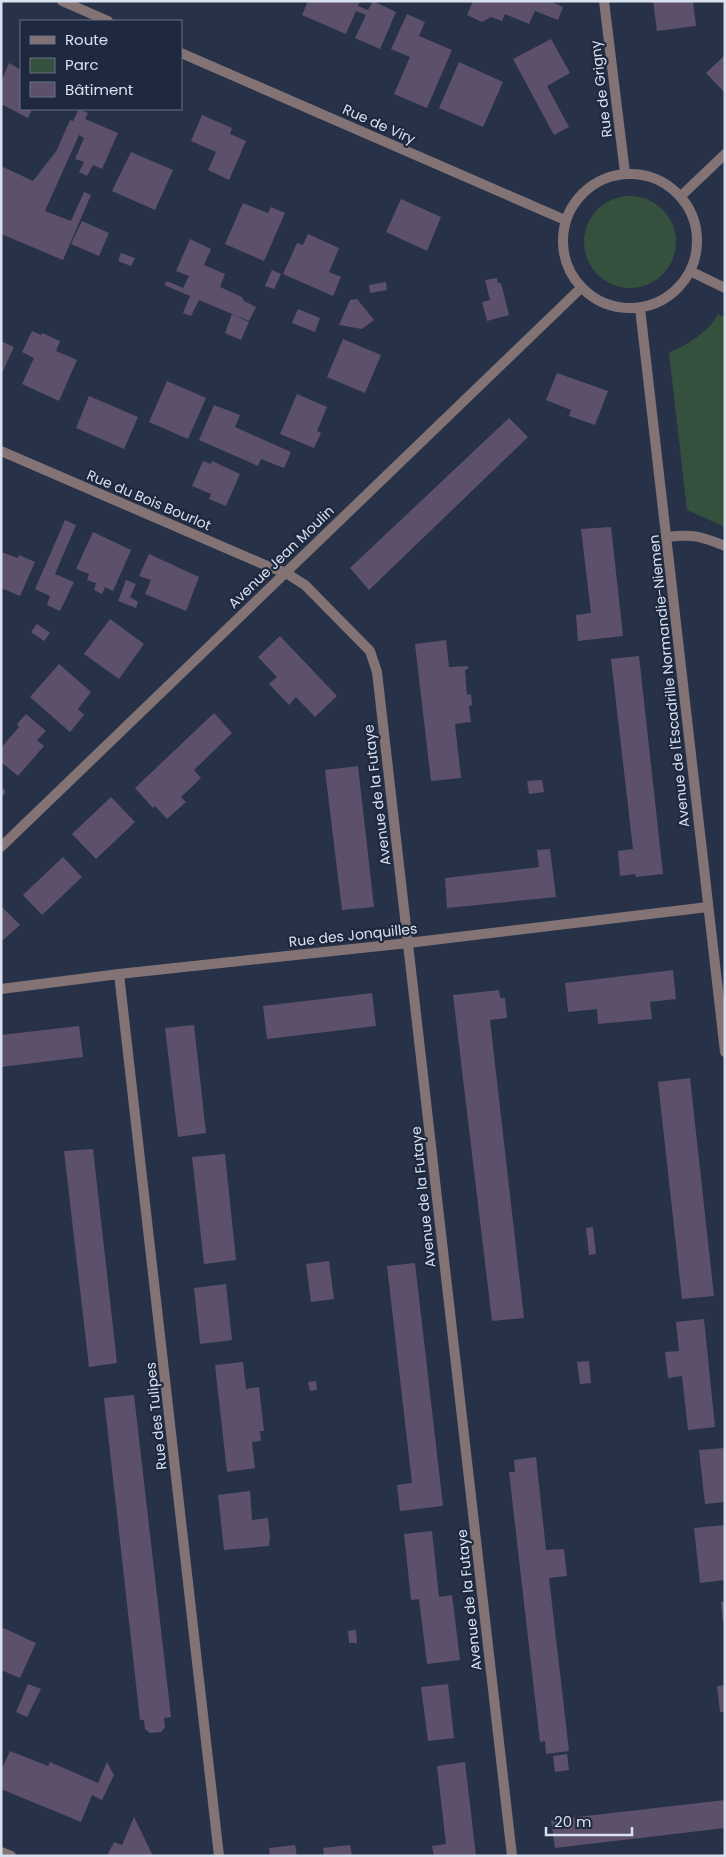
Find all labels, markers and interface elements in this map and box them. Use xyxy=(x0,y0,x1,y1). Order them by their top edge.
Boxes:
legend xyxy=(20,20,182,110)
text: Route xyxy=(65,29,108,50)
street label: Rue de Grigny xyxy=(585,39,617,139)
text: Parc xyxy=(65,54,99,75)
text: Bâtiment xyxy=(65,79,133,100)
street label: Rue de Viry xyxy=(339,99,419,149)
street label: Rue du Bois Bourlot xyxy=(84,465,214,535)
street label: Avenue Jean Moulin xyxy=(224,501,338,613)
street label: Avenue de l'Escadrille Normandie-Niemen xyxy=(644,534,694,828)
street label: Avenue de la Futaye xyxy=(358,723,396,867)
street label: Rue des Jonquilles xyxy=(288,918,418,952)
street label: Avenue de la Futaye xyxy=(406,1125,440,1269)
street label: Rue des Tulipes xyxy=(140,1361,172,1471)
street label: Avenue de la Futaye xyxy=(452,1528,486,1672)
scale bar xyxy=(546,1804,632,1836)
text: 20 m xyxy=(554,1811,592,1832)

